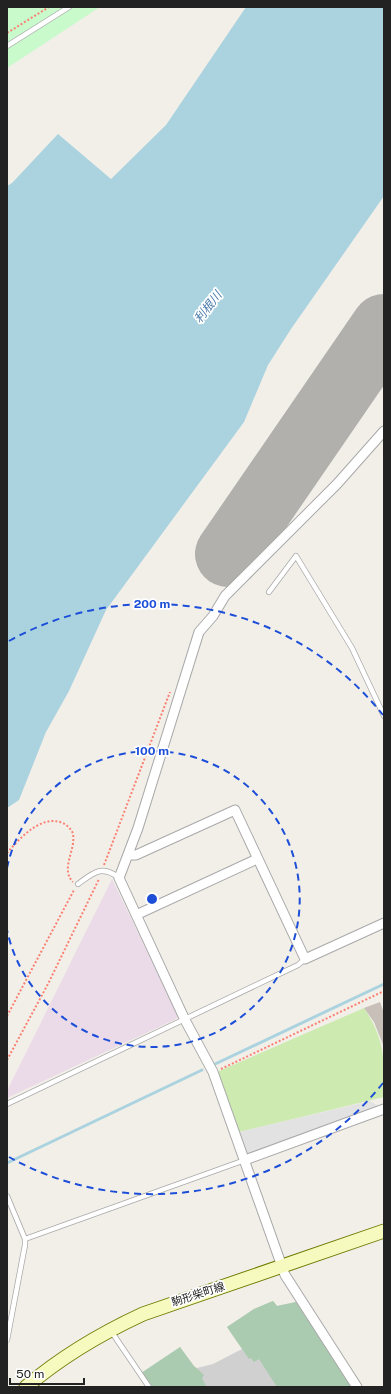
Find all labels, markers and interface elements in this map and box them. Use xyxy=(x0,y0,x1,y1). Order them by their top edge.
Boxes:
water label: 利根川 xyxy=(191,287,226,325)
text: 200 m xyxy=(134,597,170,611)
text: 100 m xyxy=(135,744,169,758)
centre of rings xyxy=(145,892,159,906)
street label: 駒形柴町線 xyxy=(170,1280,226,1308)
scale bar xyxy=(10,1360,84,1386)
text: 50 m xyxy=(16,1367,44,1381)

